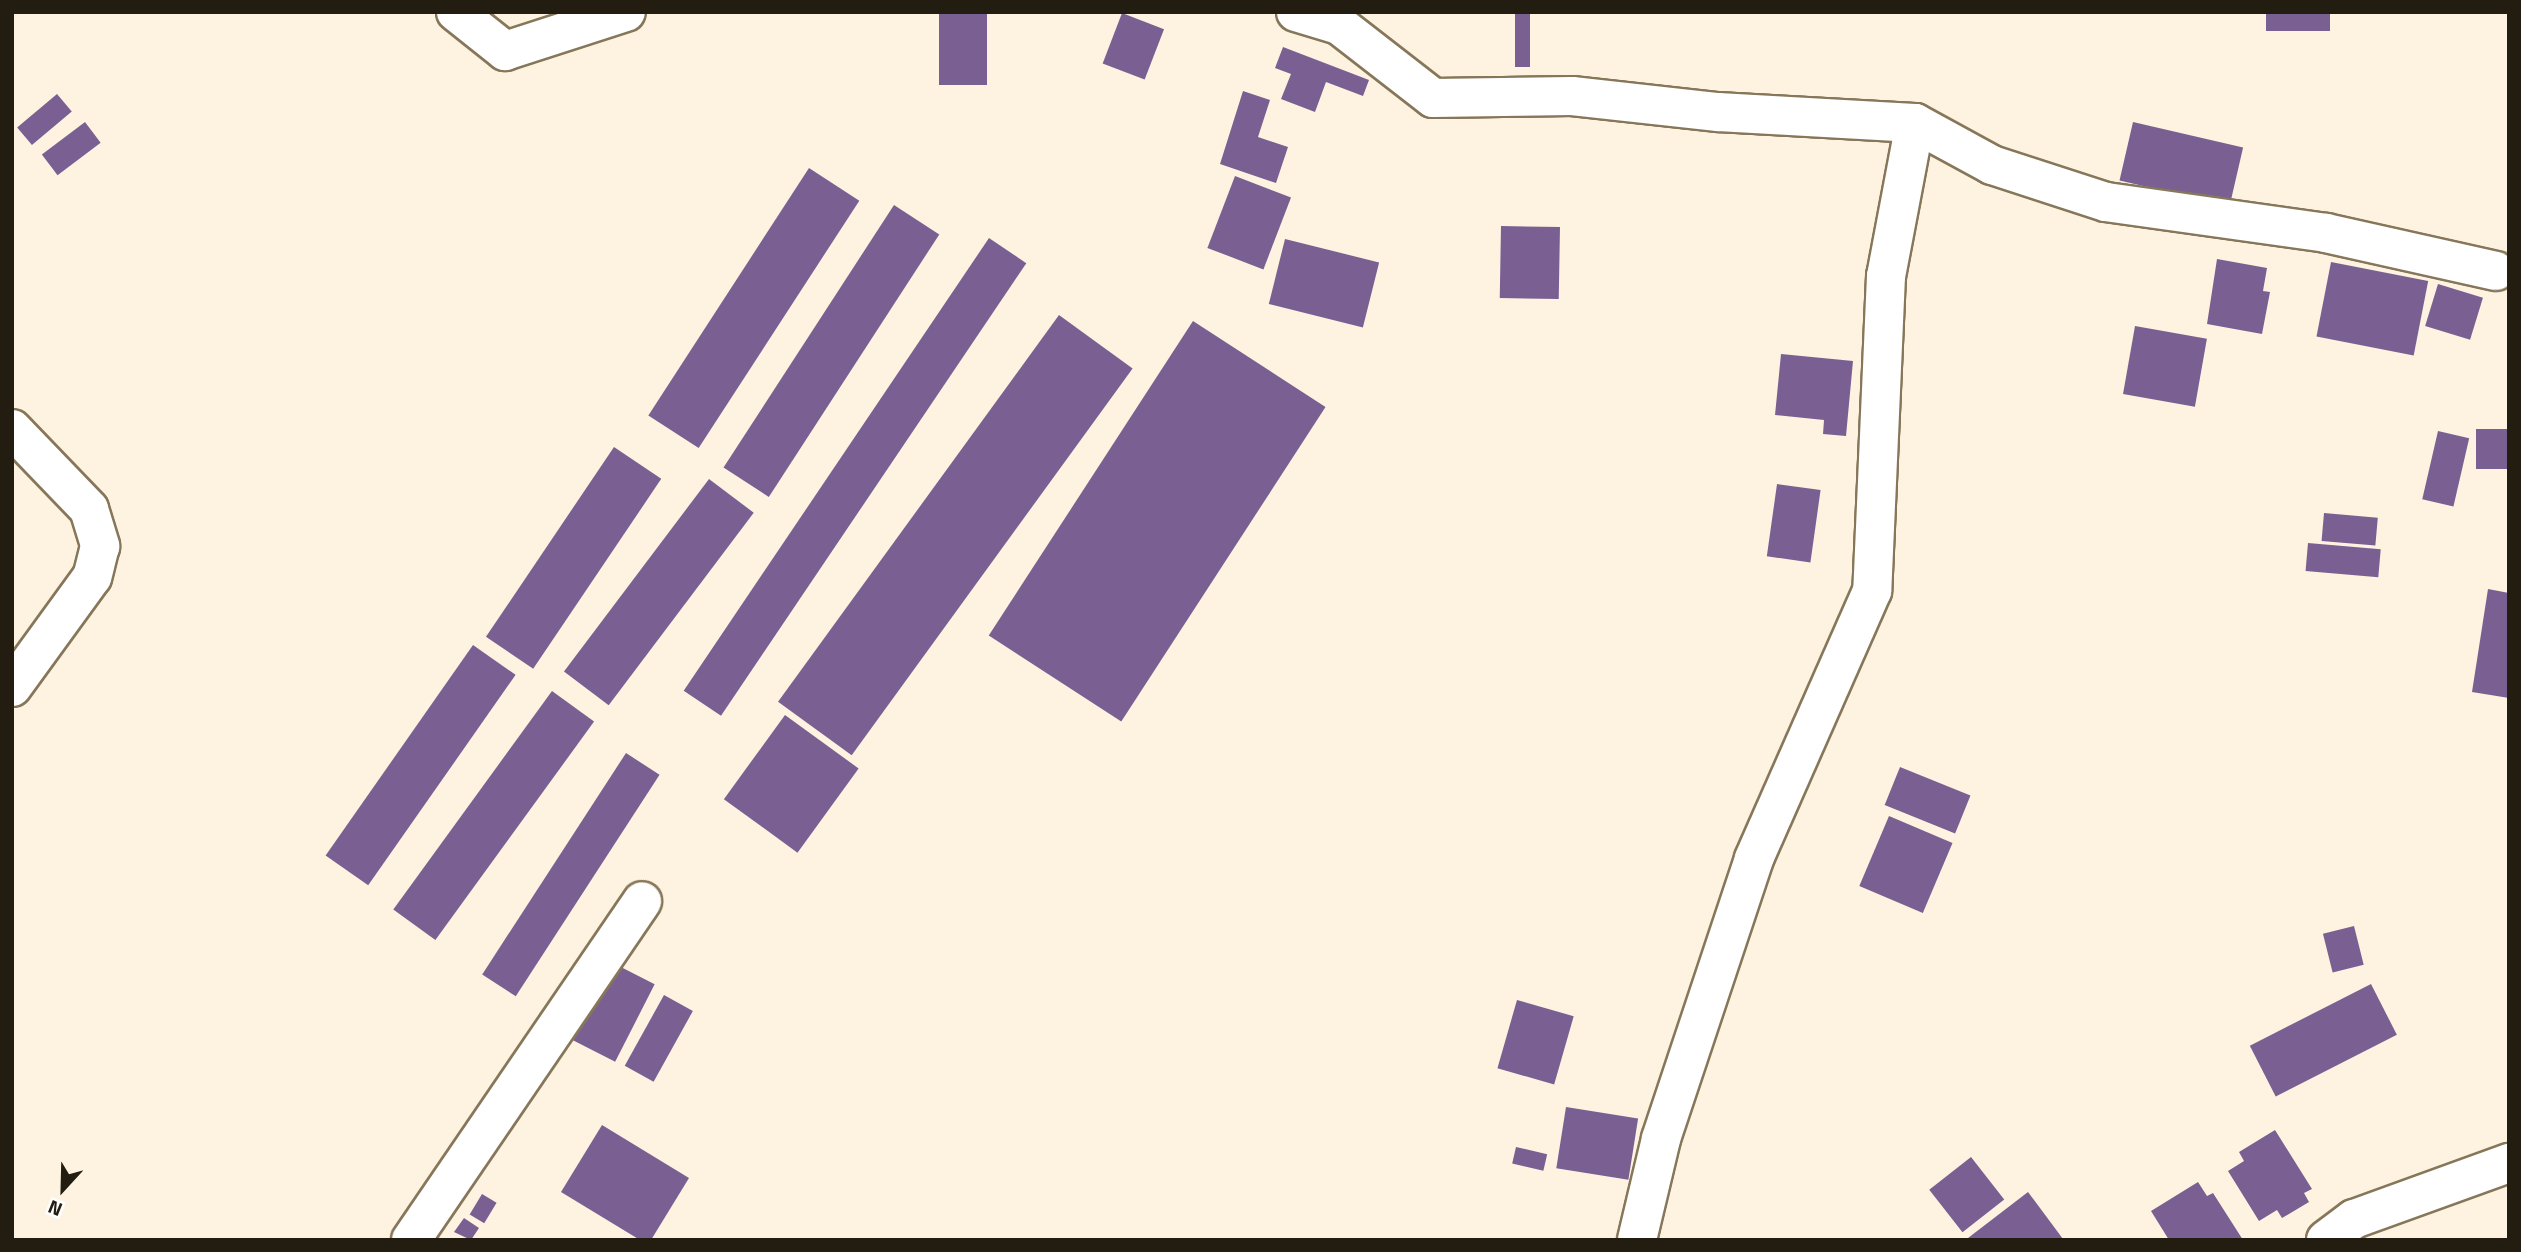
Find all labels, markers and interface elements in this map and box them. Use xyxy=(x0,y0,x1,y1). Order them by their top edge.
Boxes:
north arrow xyxy=(28,1154,98,1224)
text: N xyxy=(43,1193,66,1225)

